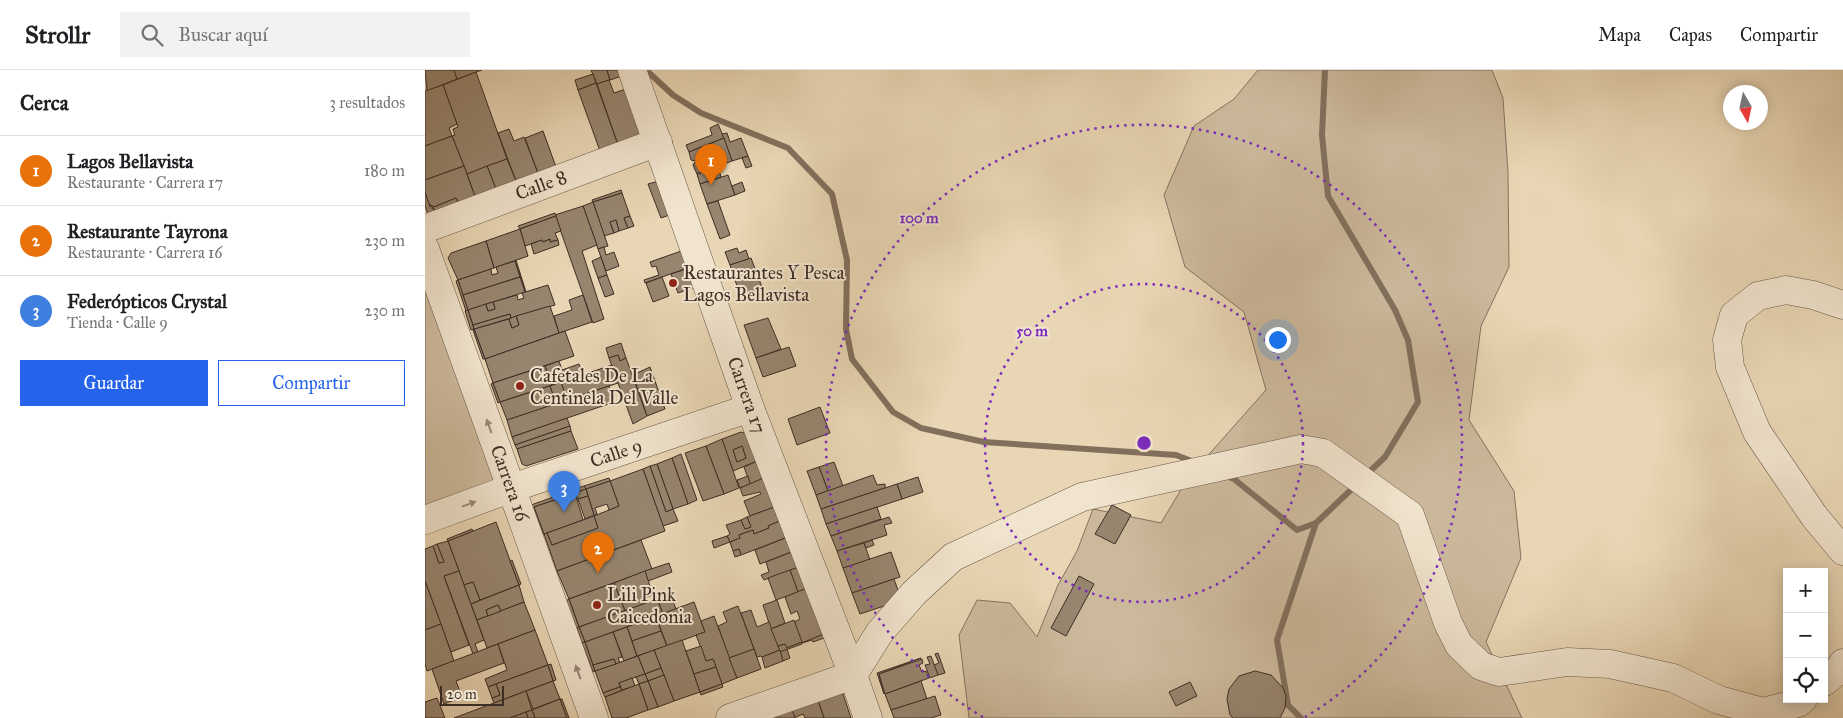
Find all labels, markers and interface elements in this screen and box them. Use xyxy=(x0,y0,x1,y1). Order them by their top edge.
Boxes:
search box xyxy=(120,12,470,57)
text: Strollr xyxy=(25,20,90,50)
icon: search xyxy=(138,21,166,49)
text: Buscar aquí xyxy=(178,23,268,46)
text: Mapa xyxy=(1598,24,1641,46)
text: Capas xyxy=(1669,24,1712,46)
text: Compartir xyxy=(1740,24,1818,46)
north arrow xyxy=(1723,85,1768,130)
text: Cerca xyxy=(20,90,69,116)
text: 3 resultados xyxy=(330,93,405,112)
pin: 1 xyxy=(695,144,727,185)
text: Lagos Bellavista xyxy=(67,150,193,173)
text: 1 xyxy=(33,161,39,180)
text: 180 m xyxy=(364,161,405,180)
street label: Calle 8 xyxy=(512,165,570,205)
text: Restaurante · Carrera 17 xyxy=(67,173,223,192)
text: 100 m xyxy=(899,209,939,227)
text: Restaurante Tayrona xyxy=(67,220,228,243)
text: 2 xyxy=(32,231,40,250)
text: 230 m xyxy=(365,231,405,250)
text: Restaurante · Carrera 16 xyxy=(67,243,223,262)
place label: Restaurantes Y Pesca Lagos Bellavista xyxy=(683,261,845,307)
marker: Restaurantes Y Pesca Lagos Bellavista xyxy=(667,277,679,289)
text: Federópticos Crystal xyxy=(67,290,227,313)
text: 3 xyxy=(33,301,39,320)
text: 230 m xyxy=(365,301,405,320)
text: Tienda · Calle 9 xyxy=(67,313,168,332)
text: 50 m xyxy=(1016,322,1048,340)
your location xyxy=(1265,327,1291,353)
street label: Carrera 17 xyxy=(723,354,771,436)
button: Guardar xyxy=(20,360,208,406)
button: Compartir xyxy=(218,360,405,406)
place label: Cafetales De La Centinela Del Valle xyxy=(530,364,679,409)
marker: Cafetales De La Centinela Del Valle xyxy=(514,380,526,392)
one-way arrow xyxy=(485,418,493,433)
street label: Calle 9 xyxy=(587,433,645,473)
centre of rings xyxy=(1135,434,1153,452)
street label: Carrera 16 xyxy=(486,442,535,525)
pin: 3 xyxy=(548,471,580,512)
one-way arrow xyxy=(461,500,476,507)
pin: 2 xyxy=(582,532,614,573)
map controls xyxy=(1783,568,1828,703)
button: + xyxy=(1783,568,1828,613)
place label: Lili Pink Caicedonia xyxy=(607,583,693,628)
marker: Lili Pink Caicedonia xyxy=(591,599,603,611)
button: − xyxy=(1783,613,1828,658)
button: locate xyxy=(1783,658,1828,703)
one-way arrow xyxy=(574,664,582,679)
scale bar xyxy=(440,683,504,706)
text: 20 m xyxy=(447,686,477,703)

